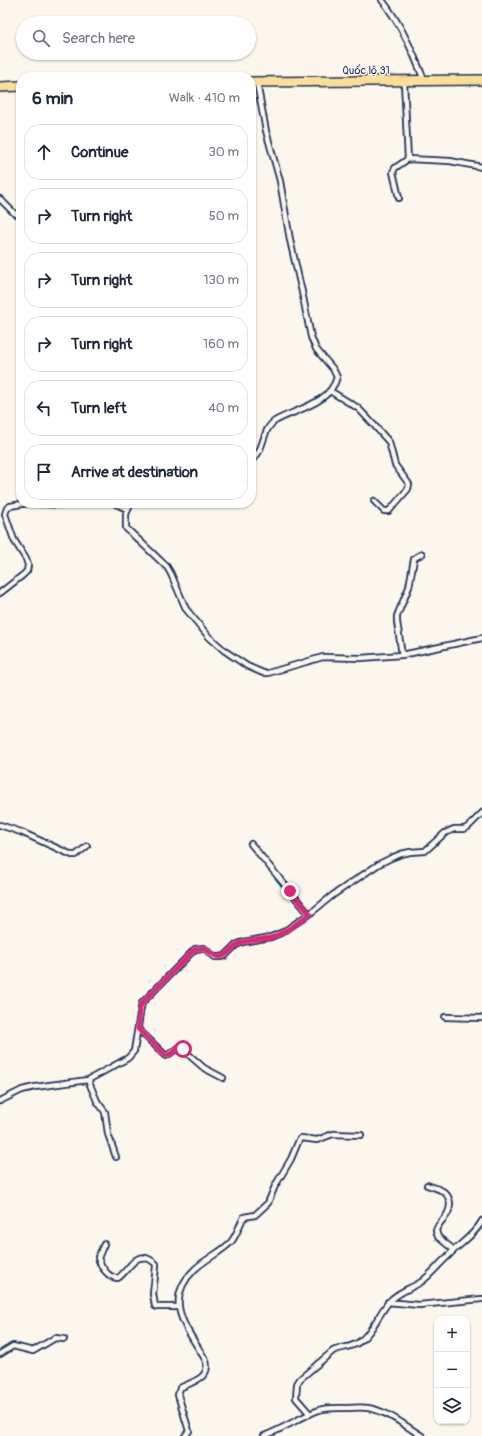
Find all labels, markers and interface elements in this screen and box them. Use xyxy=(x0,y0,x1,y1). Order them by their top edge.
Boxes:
search box xyxy=(16,16,256,60)
icon: search xyxy=(30,27,52,49)
text: Search here xyxy=(62,29,135,48)
street label: Quốc lộ 31 xyxy=(342,64,390,77)
text: 6 min xyxy=(32,88,73,109)
text: Walk · 410 m xyxy=(169,90,240,106)
icon: ahead xyxy=(33,141,55,163)
text: Continue xyxy=(71,143,129,162)
text: 30 m xyxy=(209,144,239,160)
icon: right xyxy=(33,205,55,227)
text: Turn right xyxy=(71,207,132,226)
text: 50 m xyxy=(209,208,239,224)
icon: right xyxy=(33,269,55,291)
text: Turn right xyxy=(71,271,132,290)
text: 130 m xyxy=(203,272,239,288)
icon: right xyxy=(33,333,55,355)
text: Turn right xyxy=(71,335,132,354)
text: 160 m xyxy=(203,336,239,352)
icon: left xyxy=(33,397,55,419)
text: Turn left xyxy=(71,399,127,418)
text: 40 m xyxy=(208,400,239,416)
icon: arrive xyxy=(33,461,55,483)
text: Arrive at destination xyxy=(71,463,198,482)
route end xyxy=(281,882,299,900)
route start xyxy=(174,1040,192,1058)
map controls xyxy=(434,1316,470,1424)
button: + xyxy=(434,1316,470,1352)
button: − xyxy=(434,1352,470,1388)
button: layers xyxy=(434,1388,470,1424)

